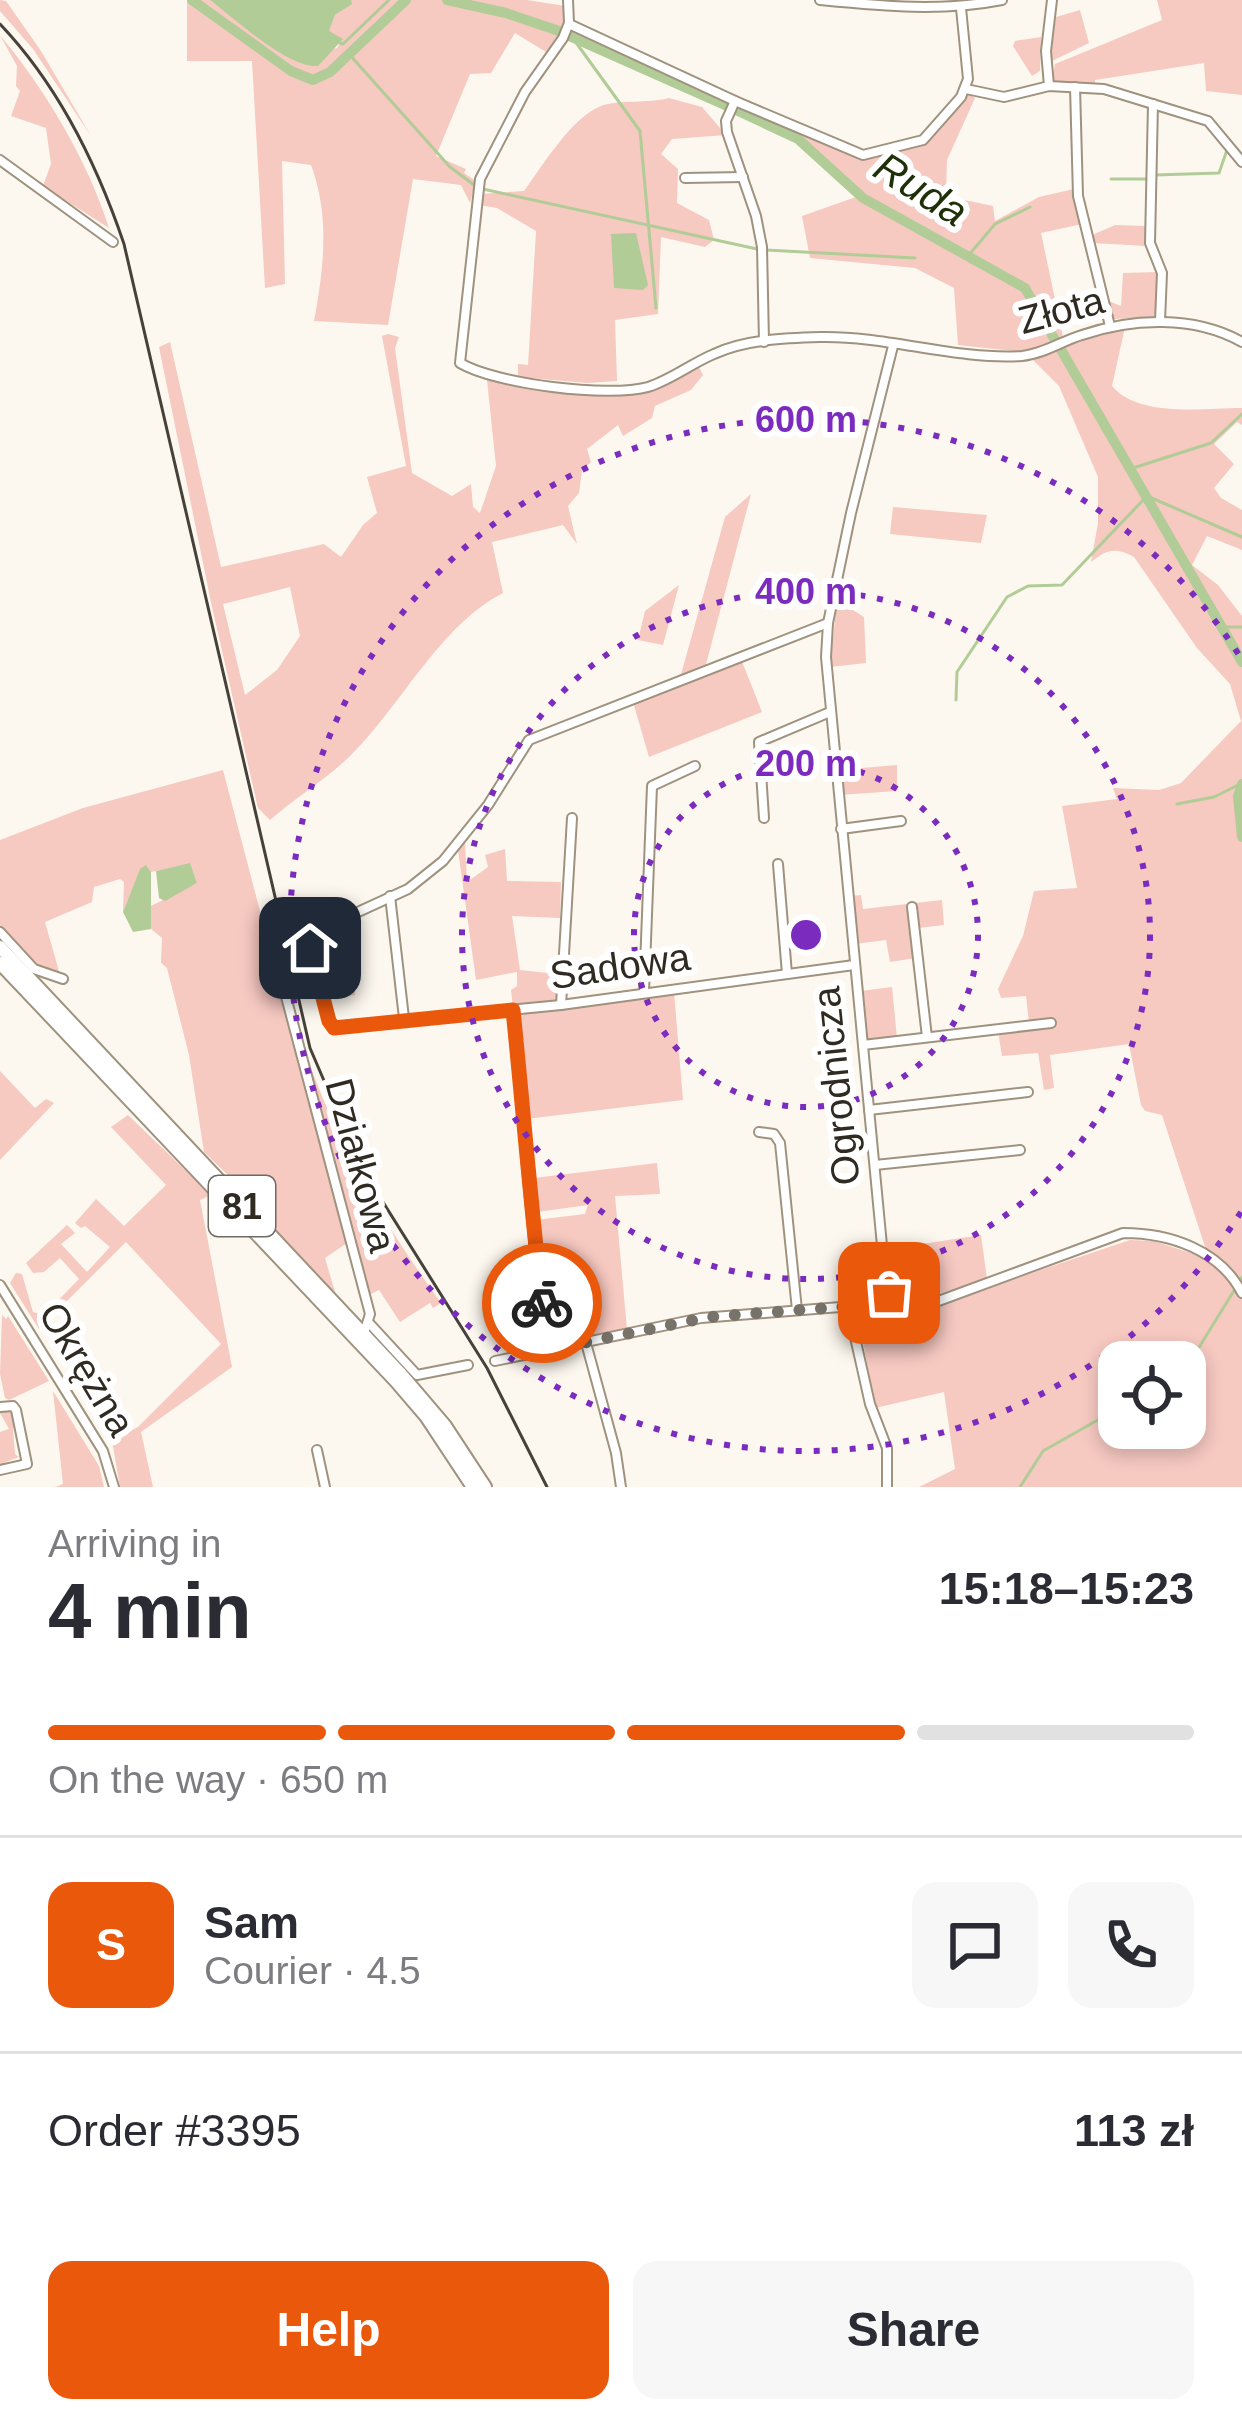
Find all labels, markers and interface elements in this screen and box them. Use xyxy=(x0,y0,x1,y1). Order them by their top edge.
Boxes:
water label: Ruda xyxy=(866,142,976,236)
street label: Złota xyxy=(1014,278,1109,342)
text: 600 m xyxy=(755,399,857,440)
text: 400 m xyxy=(755,571,857,612)
text: 200 m xyxy=(755,743,857,784)
pin xyxy=(259,897,361,999)
centre of rings xyxy=(785,914,827,956)
icon: home xyxy=(277,915,343,981)
street label: Sadowa xyxy=(547,935,693,997)
street label: Ogrodnicza xyxy=(804,984,868,1187)
street label: Działkowa xyxy=(317,1074,405,1257)
road number: 81 xyxy=(209,1176,275,1236)
pin xyxy=(838,1242,940,1344)
courier xyxy=(482,1243,602,1363)
icon: bag xyxy=(856,1260,922,1326)
icon: bike xyxy=(509,1270,575,1336)
street label: Okrężna xyxy=(31,1295,144,1444)
map controls xyxy=(1098,1341,1206,1449)
button: locate xyxy=(1098,1341,1206,1449)
text: Arriving in xyxy=(48,1522,221,1565)
text: 15:18–15:23 xyxy=(939,1563,1194,1614)
text: 4 min xyxy=(48,1567,252,1655)
text: On the way · 650 m xyxy=(48,1758,388,1801)
button: chat xyxy=(912,1882,1038,2008)
button: phone xyxy=(1068,1882,1194,2008)
text: Sam xyxy=(204,1897,299,1948)
text: S xyxy=(96,1919,126,1970)
text: Courier · 4.5 xyxy=(204,1949,421,1992)
text: Order #3395 xyxy=(48,2105,301,2156)
text: 113 zł xyxy=(1074,2105,1194,2156)
button: Help xyxy=(48,2261,609,2399)
button: Share xyxy=(633,2261,1194,2399)

